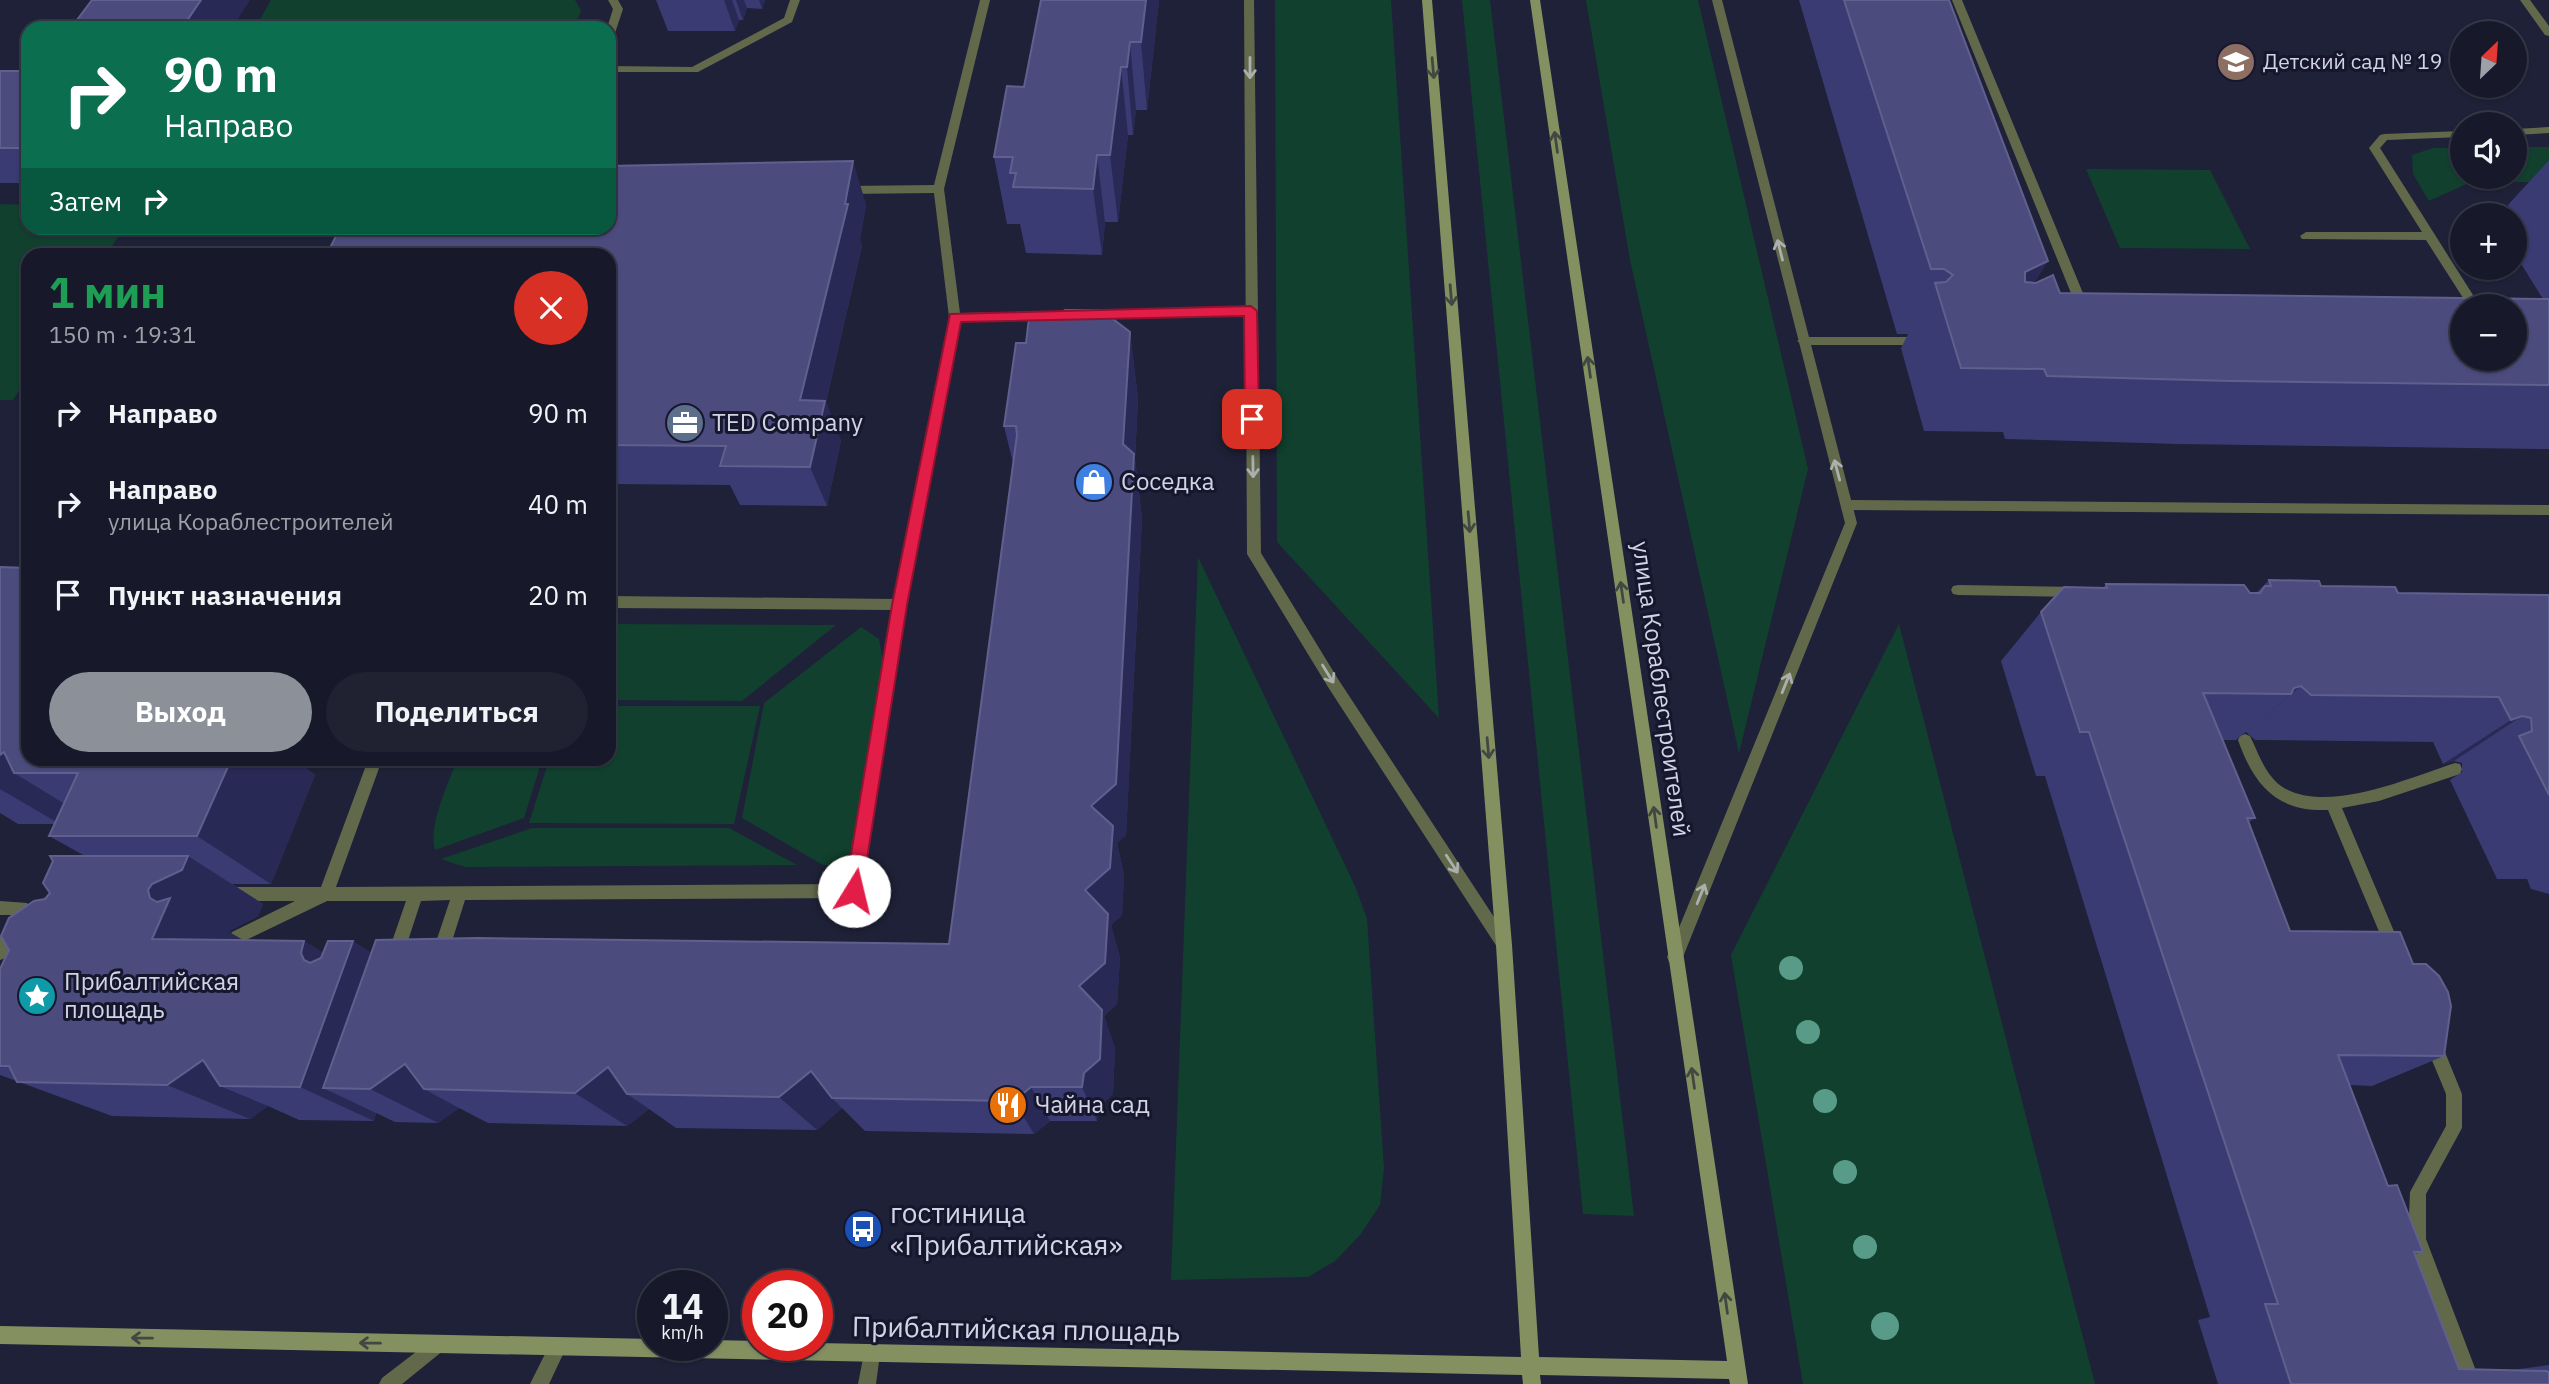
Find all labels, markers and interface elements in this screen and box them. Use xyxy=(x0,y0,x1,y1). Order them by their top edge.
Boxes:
north arrow xyxy=(2450,21,2527,98)
map controls xyxy=(2450,21,2527,371)
school or university icon: Детский сад № 19 xyxy=(2215,41,2257,83)
text: 90 m xyxy=(164,42,278,105)
place label: Детский сад № 19 xyxy=(2263,47,2442,75)
icon: right xyxy=(49,49,140,140)
one-way arrow xyxy=(1243,56,1256,79)
one-way arrow xyxy=(1427,56,1440,79)
text: Направо xyxy=(164,104,293,146)
button: sound xyxy=(2450,112,2527,189)
one-way arrow xyxy=(1549,131,1562,154)
icon: right xyxy=(136,182,174,220)
text: Затем xyxy=(49,184,122,218)
button: + xyxy=(2450,203,2527,280)
one-way arrow xyxy=(1773,239,1786,262)
text: 1 мин xyxy=(49,265,166,320)
button: close xyxy=(514,271,588,345)
one-way arrow xyxy=(1445,283,1458,306)
button: − xyxy=(2450,294,2527,371)
text: 150 m · 19:31 xyxy=(49,319,196,349)
one-way arrow xyxy=(1582,356,1595,379)
pin xyxy=(1222,389,1282,449)
icon: right xyxy=(49,394,87,432)
text: Направо xyxy=(108,396,217,430)
text: 90 m xyxy=(528,396,588,430)
icon: arrive xyxy=(1233,400,1271,438)
office icon: TED Company xyxy=(664,402,706,444)
place label: TED Company xyxy=(712,406,863,438)
one-way arrow xyxy=(1246,455,1259,478)
one-way arrow xyxy=(1830,459,1843,481)
shop icon: Соседка xyxy=(1073,461,1115,503)
place label: Соседка xyxy=(1121,465,1215,497)
text: Направо xyxy=(108,472,217,506)
icon: right xyxy=(49,485,87,523)
text: 40 m xyxy=(528,487,588,521)
text: улица Кораблестроителей xyxy=(108,506,394,536)
one-way arrow xyxy=(1463,510,1476,532)
street label: улица Кораблестроителей xyxy=(1625,539,1699,839)
icon: arrive xyxy=(49,576,87,614)
text: Пункт назначения xyxy=(108,578,342,612)
text: 20 m xyxy=(528,578,588,612)
one-way arrow xyxy=(1615,581,1628,604)
one-way arrow xyxy=(1321,663,1335,683)
button: Выход xyxy=(49,672,312,752)
button: Поделиться xyxy=(326,672,588,752)
one-way arrow xyxy=(1781,673,1794,695)
one-way arrow xyxy=(1482,737,1495,759)
one-way arrow xyxy=(1648,806,1661,829)
position arrow xyxy=(817,854,891,928)
one-way arrow xyxy=(1445,854,1459,874)
one-way arrow xyxy=(1695,884,1708,906)
place label: Прибалтийская площадь xyxy=(64,965,239,1025)
place icon: Прибалтийская площадь xyxy=(16,975,58,1017)
one-way arrow xyxy=(1686,1067,1699,1090)
restaurant icon: Чайна сад xyxy=(987,1084,1029,1126)
place label: Чайна сад xyxy=(1035,1088,1150,1120)
place label: гостиница «Прибалтийская» xyxy=(890,1194,1123,1263)
bus stop icon: гостиница «Прибалтийская» xyxy=(842,1208,884,1250)
speed limit sign: 20 xyxy=(742,1270,833,1361)
text: 14 xyxy=(661,1283,704,1329)
one-way arrow xyxy=(1719,1292,1732,1315)
street label: Прибалтийская площадь xyxy=(852,1307,1180,1350)
text: km/h xyxy=(661,1321,704,1344)
one-way arrow xyxy=(131,1332,154,1345)
one-way arrow xyxy=(358,1336,381,1350)

